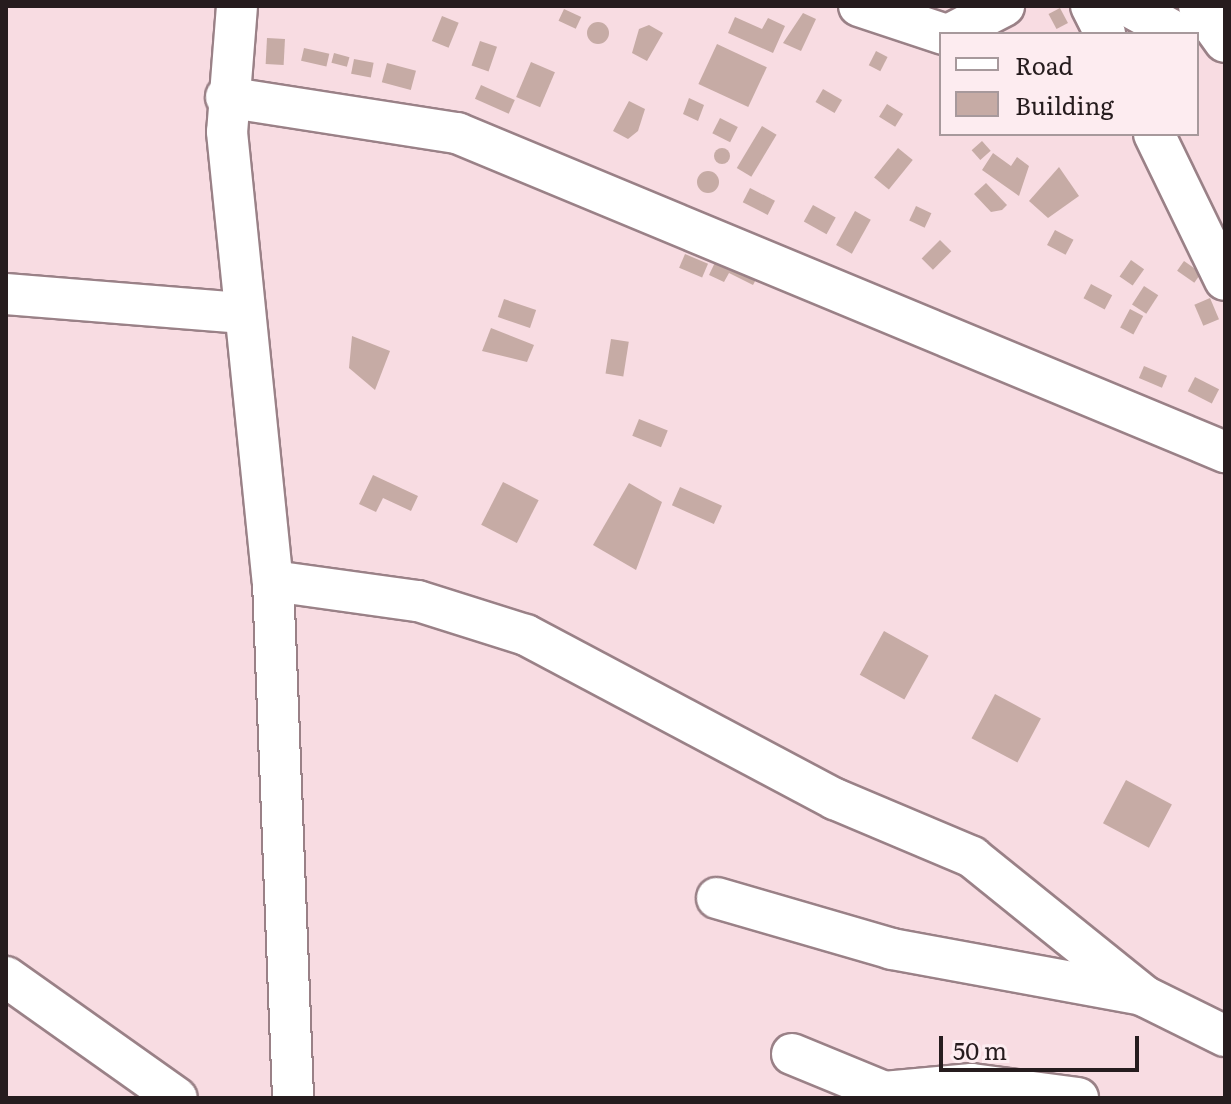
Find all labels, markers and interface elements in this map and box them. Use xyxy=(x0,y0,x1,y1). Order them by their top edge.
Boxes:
legend xyxy=(939,32,1199,136)
text: Road xyxy=(1015,47,1073,82)
text: Building xyxy=(1015,87,1114,122)
scale bar xyxy=(943,1020,1143,1070)
text: 50 m xyxy=(953,1032,1007,1067)

